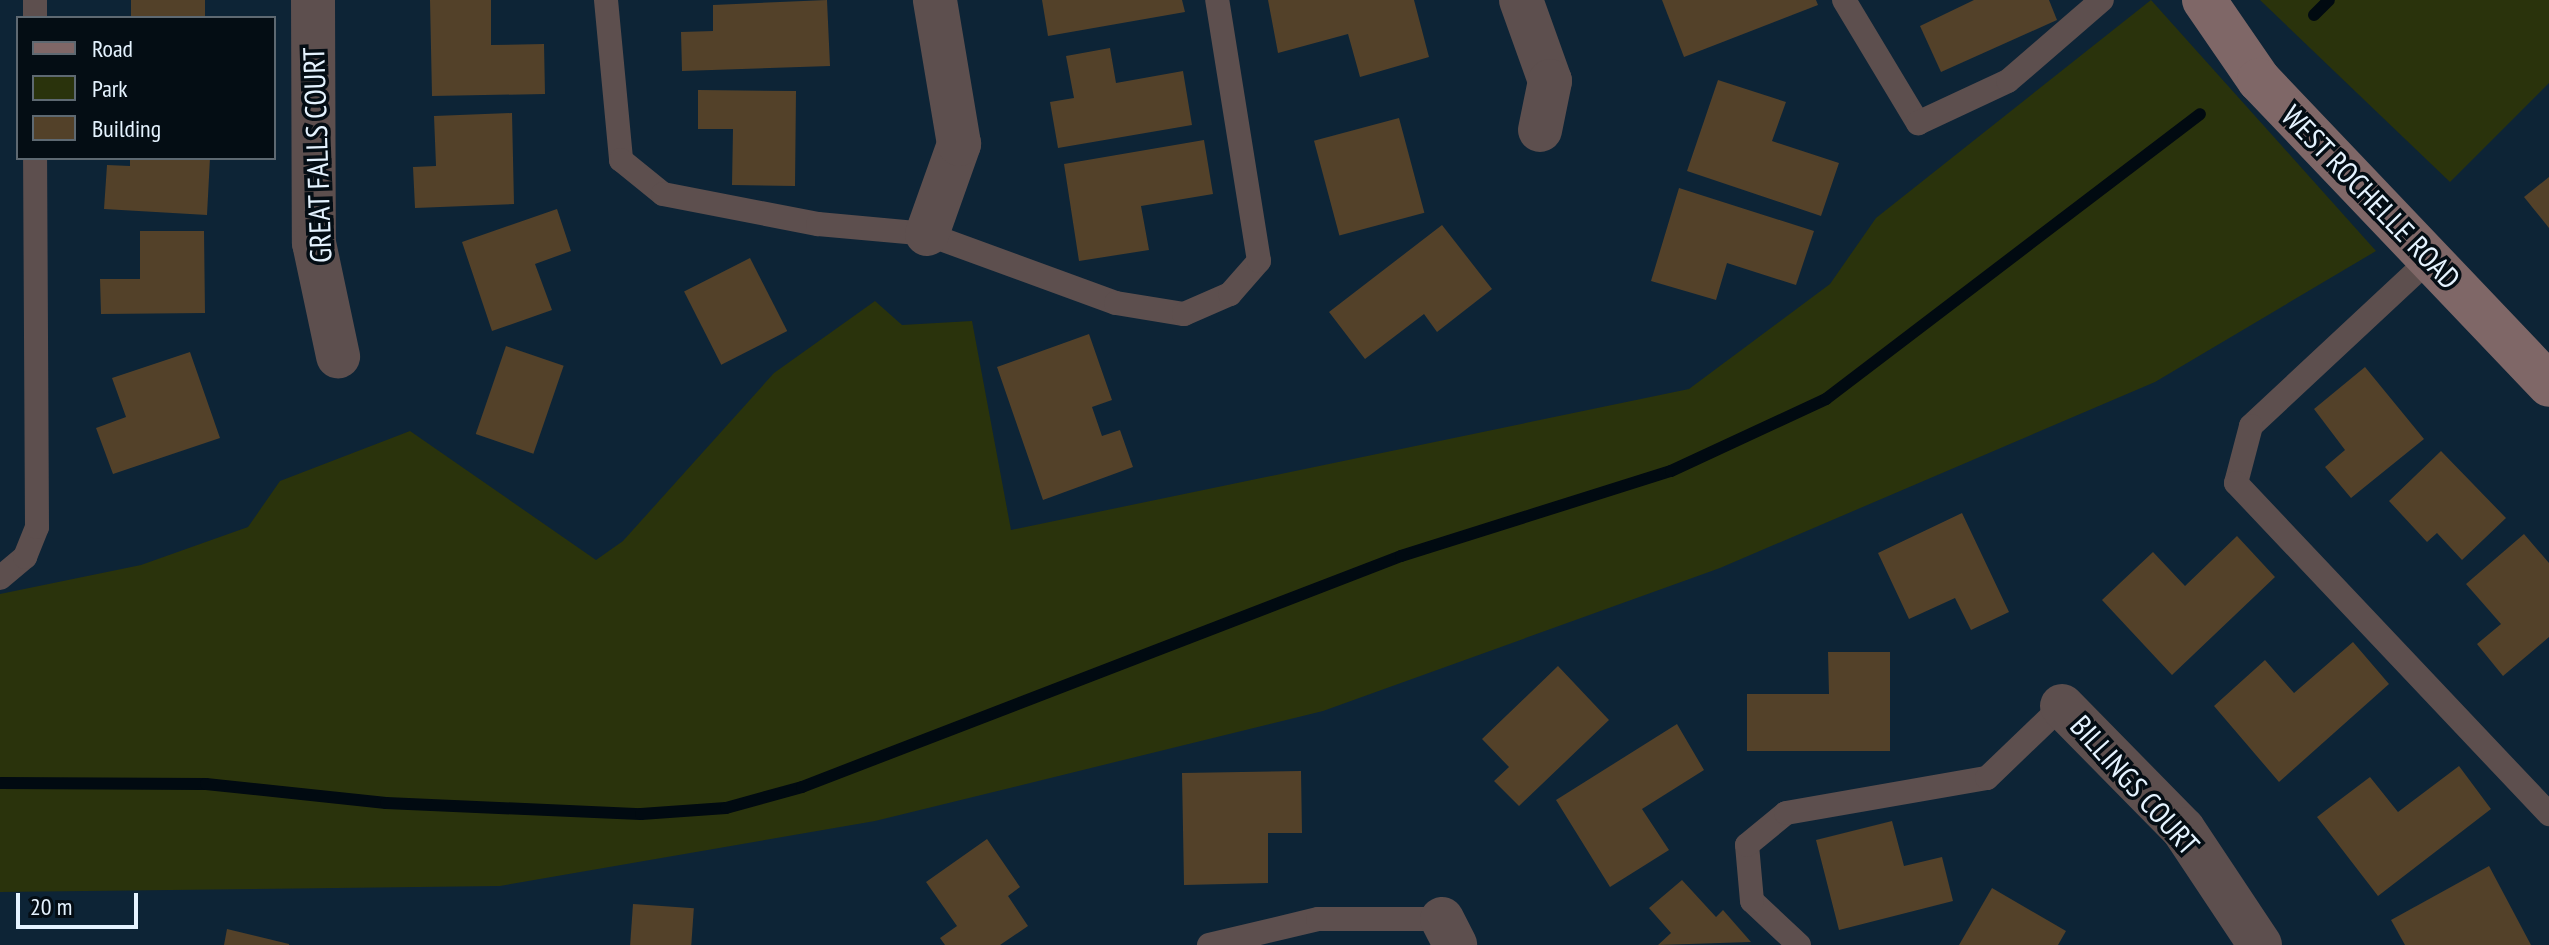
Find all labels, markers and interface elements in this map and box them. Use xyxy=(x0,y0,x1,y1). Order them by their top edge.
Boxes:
legend xyxy=(16,16,276,160)
text: Road xyxy=(92,33,133,64)
street label: GREAT FALLS COURT xyxy=(295,46,339,264)
text: Park xyxy=(92,73,128,104)
street label: WEST ROCHELLE ROAD xyxy=(2274,98,2468,296)
text: Building xyxy=(92,113,161,144)
street label: BILLINGS COURT xyxy=(2063,708,2207,862)
scale bar xyxy=(20,877,142,927)
text: 20 m xyxy=(30,891,72,922)

